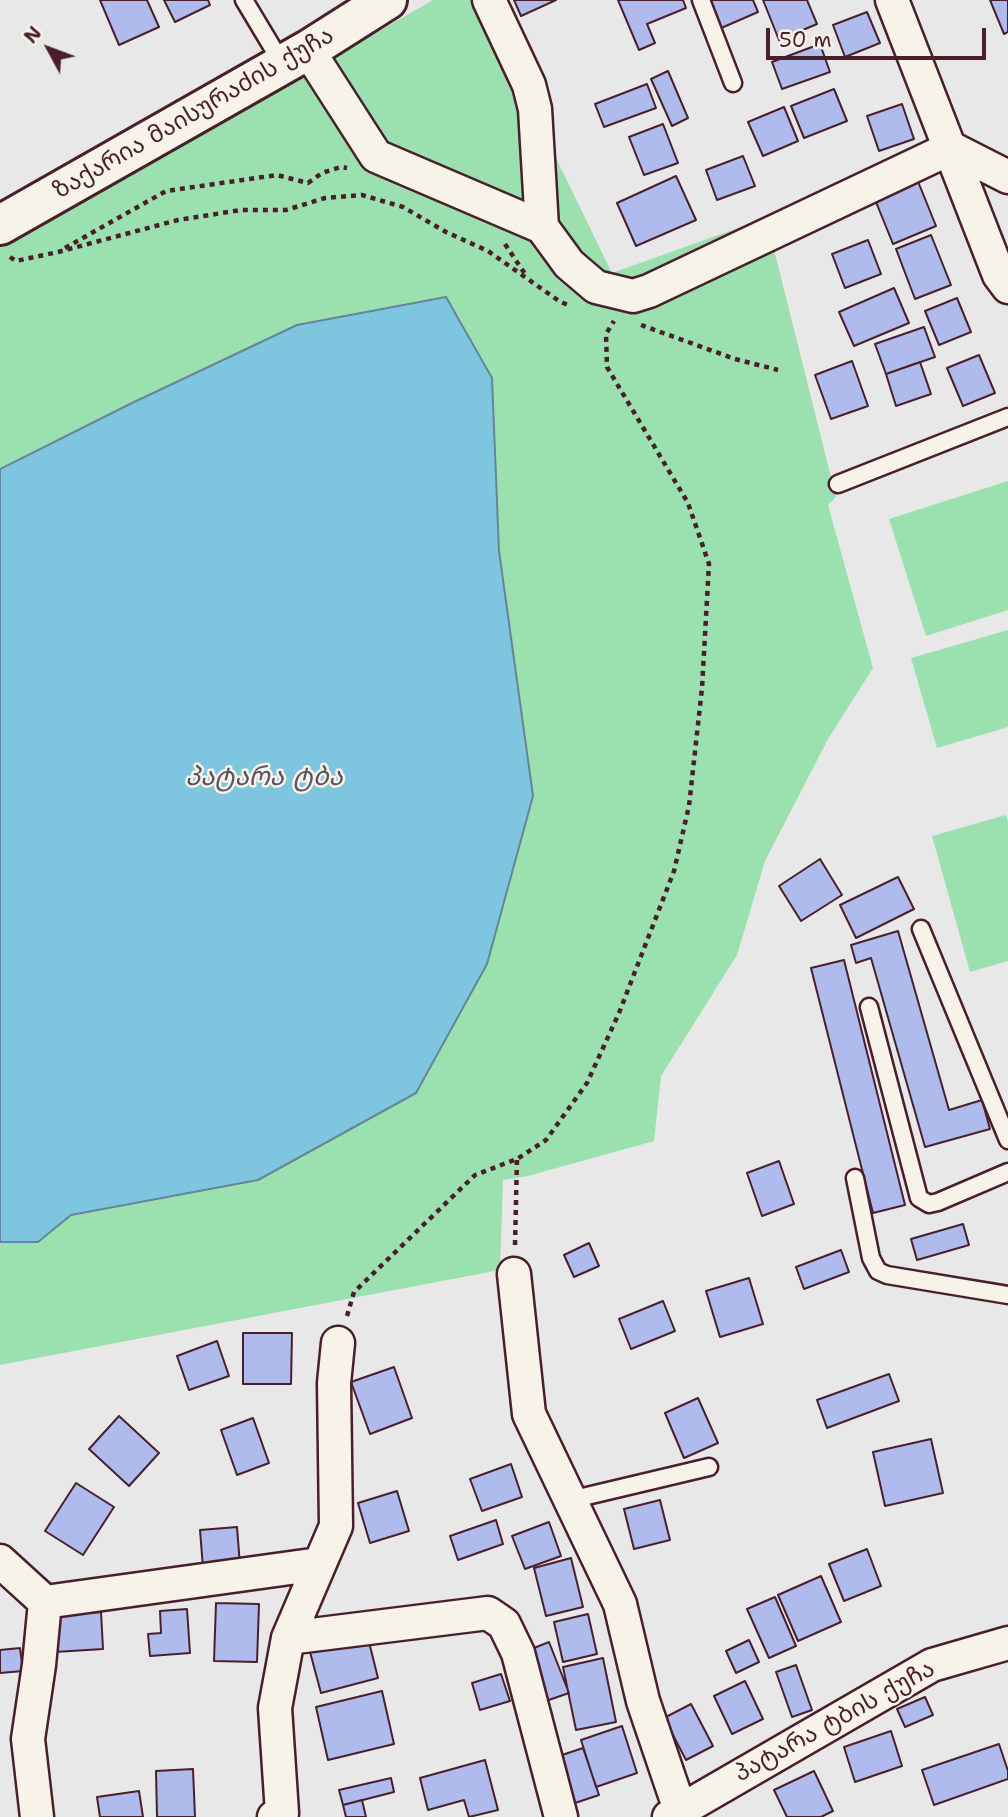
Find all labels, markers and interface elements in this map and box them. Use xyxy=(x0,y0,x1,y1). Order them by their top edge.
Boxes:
north arrow xyxy=(14,14,84,84)
scale bar xyxy=(770,14,990,58)
text: N xyxy=(18,21,47,49)
street label: ზაქარია მაისურაძის ქუჩა xyxy=(49,22,339,206)
text: 50 m xyxy=(779,26,832,54)
water label: პატარა ტბა xyxy=(185,762,343,794)
street label: პატარა ტბის ქუჩა xyxy=(730,1655,940,1789)

